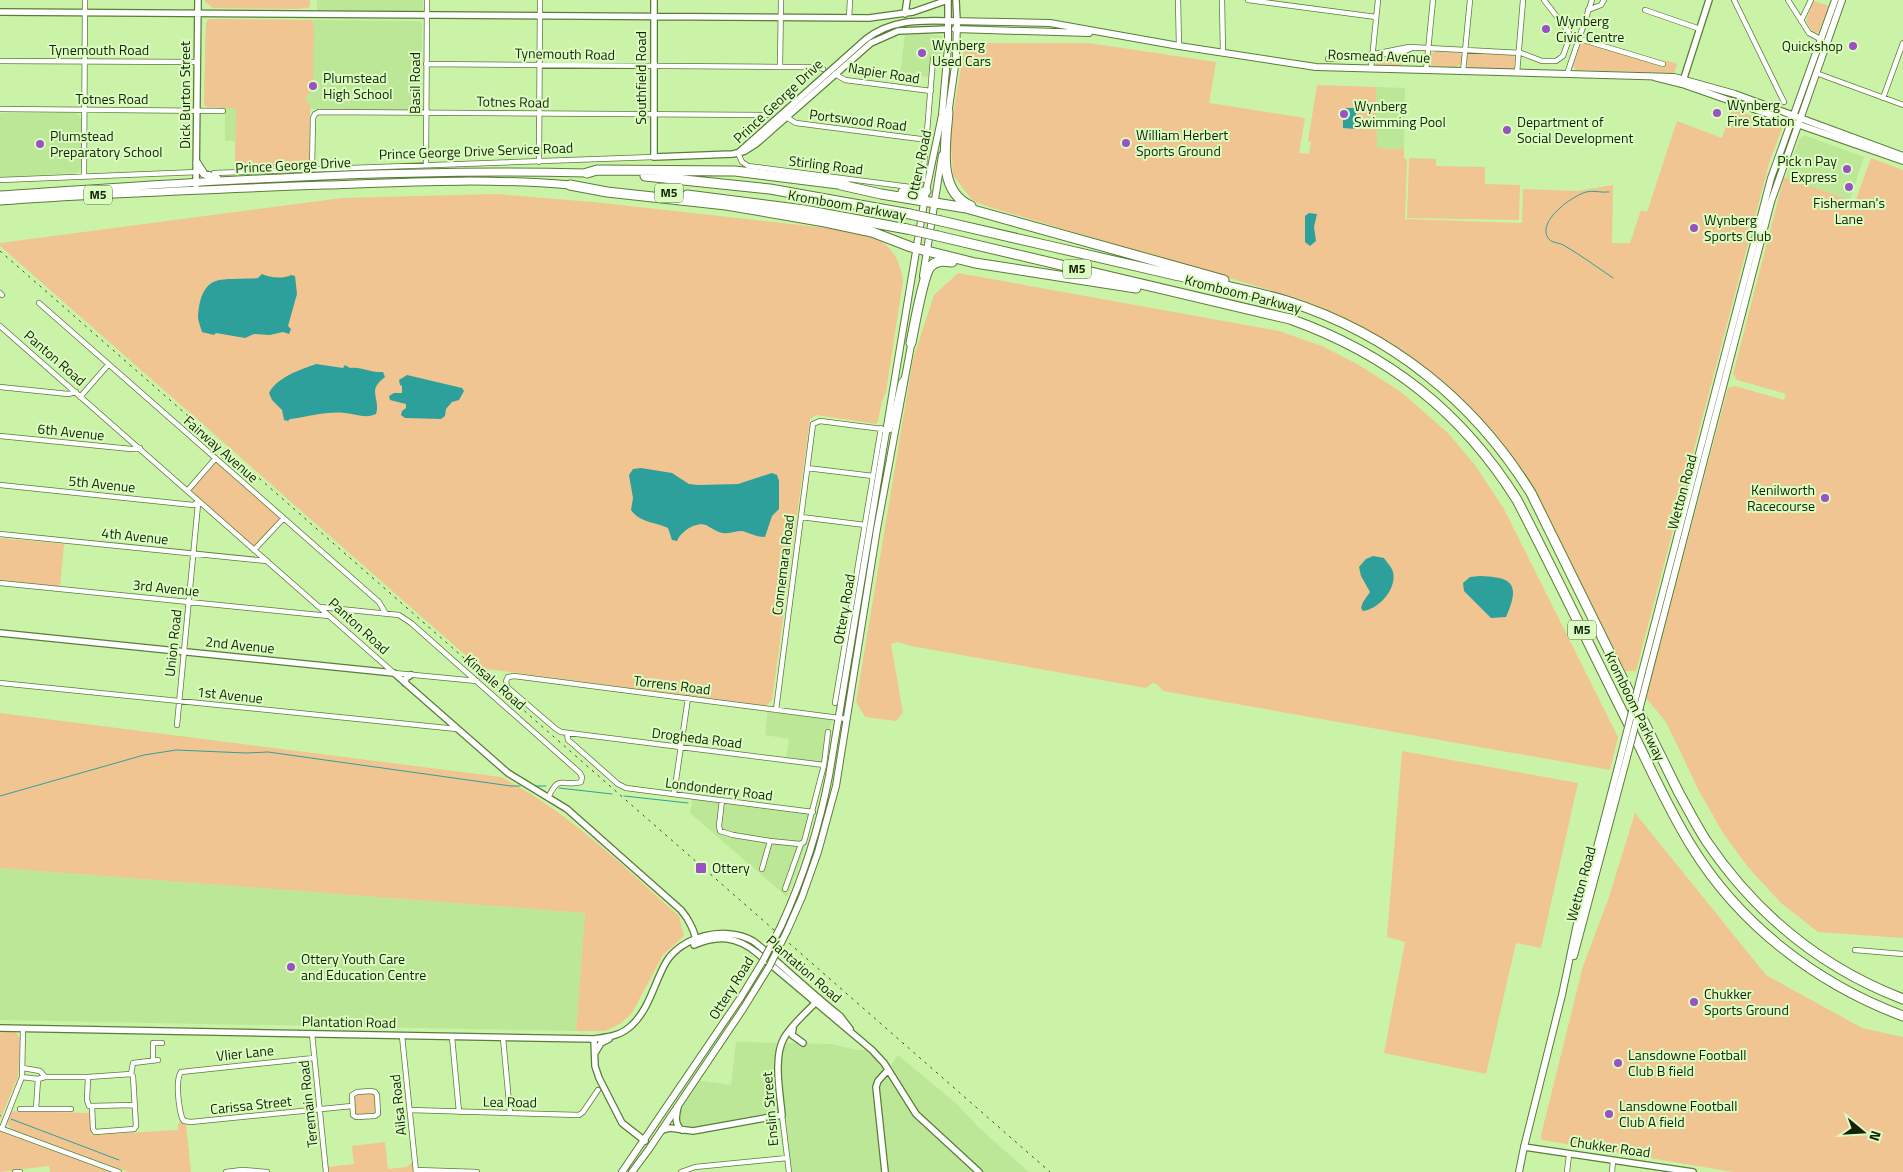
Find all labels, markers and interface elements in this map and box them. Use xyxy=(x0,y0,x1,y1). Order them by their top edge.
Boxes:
place label: Wynberg Civic Centre xyxy=(1556,10,1624,47)
marker: Wynberg Civic Centre xyxy=(1540,23,1552,35)
street label: Southfield Road xyxy=(630,31,651,125)
place label: Wynberg Used Cars xyxy=(932,34,991,71)
place label: Quickshop xyxy=(1782,35,1843,56)
street label: Tynemouth Road xyxy=(49,39,149,60)
marker: Quickshop xyxy=(1847,40,1859,52)
street label: Dick Burton Street xyxy=(174,41,195,149)
street label: Tynemouth Road xyxy=(515,42,615,65)
street label: Rosmead Avenue xyxy=(1327,43,1431,68)
marker: Wynberg Used Cars xyxy=(916,47,928,59)
street label: Basil Road xyxy=(404,52,425,114)
street label: Prince George Drive xyxy=(728,54,827,148)
street label: Napier Road xyxy=(847,56,921,89)
place label: Plumstead High School xyxy=(323,67,393,104)
marker: Plumstead High School xyxy=(307,80,319,92)
street label: Totnes Road xyxy=(76,88,148,109)
street label: Totnes Road xyxy=(476,90,550,113)
place label: Wynberg Fire Station xyxy=(1727,94,1795,131)
place label: Wynberg Swimming Pool xyxy=(1354,95,1446,132)
street label: Portswood Road xyxy=(808,103,908,136)
marker: Wynberg Fire Station xyxy=(1711,107,1723,119)
marker: Wynberg Swimming Pool xyxy=(1338,108,1350,120)
place label: Department of Social Development xyxy=(1517,111,1633,148)
place label: William Herbert Sports Ground xyxy=(1136,124,1228,161)
marker: Department of Social Development xyxy=(1501,124,1513,136)
place label: Plumstead Preparatory School xyxy=(50,125,163,162)
street label: Ottery Road xyxy=(901,128,936,202)
street label: Prince George Drive Service Road xyxy=(378,137,574,164)
marker: William Herbert Sports Ground xyxy=(1120,137,1132,149)
marker: Plumstead Preparatory School xyxy=(34,138,46,150)
street label: Stirling Road xyxy=(788,150,864,179)
place label: Pick n Pay Express xyxy=(1777,150,1837,187)
street label: Prince George Drive xyxy=(235,151,351,178)
marker: Pick n Pay Express xyxy=(1841,163,1853,175)
marker: Fisherman's Lane xyxy=(1843,181,1855,193)
road number: M5 xyxy=(655,184,683,202)
street label: Kromboom Parkway xyxy=(786,184,908,225)
road number: M5 xyxy=(84,186,112,204)
place label: Fisherman's Lane xyxy=(1813,192,1885,229)
place label: Wynberg Sports Club xyxy=(1704,209,1771,246)
marker: Wynberg Sports Club xyxy=(1688,222,1700,234)
road number: M5 xyxy=(1063,260,1091,278)
street label: Kromboom Parkway xyxy=(1182,269,1304,318)
street label: Panton Road xyxy=(20,325,91,390)
street label: Fairway Avenue xyxy=(179,410,263,487)
street label: 6th Avenue xyxy=(37,418,106,445)
street label: Wetton Road xyxy=(1661,452,1702,532)
street label: 5th Avenue xyxy=(68,470,137,497)
place label: Kenilworth Racecourse xyxy=(1747,479,1815,516)
marker: Kenilworth Racecourse xyxy=(1819,492,1831,504)
street label: Connemara Road xyxy=(766,514,799,616)
street label: 4th Avenue xyxy=(101,522,170,549)
street label: Ottery Road xyxy=(827,572,860,646)
street label: 3rd Avenue xyxy=(132,574,200,601)
street label: Panton Road xyxy=(324,592,395,659)
street label: Union Road xyxy=(159,608,186,678)
road number: M5 xyxy=(1568,620,1596,640)
street label: 2nd Avenue xyxy=(204,630,276,659)
street label: Kromboom Parkway xyxy=(1600,647,1671,764)
street label: Kinsale Road xyxy=(460,649,531,714)
street label: Torrens Road xyxy=(632,669,712,700)
street label: 1st Avenue xyxy=(196,681,264,708)
street label: Drogheda Road xyxy=(651,722,743,753)
street label: Londonderry Road xyxy=(664,771,774,806)
street label: Wetton Road xyxy=(1560,844,1601,924)
place label: Ottery xyxy=(712,857,750,878)
marker: Ottery xyxy=(694,861,708,875)
street label: Plantation Road xyxy=(762,930,847,1007)
place label: Ottery Youth Care and Education Centre xyxy=(301,948,426,985)
street label: Ottery Road xyxy=(703,952,758,1023)
marker: Ottery Youth Care and Education Centre xyxy=(285,961,297,973)
place label: Chukker Sports Ground xyxy=(1704,983,1789,1020)
marker: Chukker Sports Ground xyxy=(1688,996,1700,1008)
street label: Plantation Road xyxy=(302,1010,396,1033)
street label: Vlier Lane xyxy=(215,1039,275,1066)
place label: Lansdowne Football Club B field xyxy=(1628,1044,1746,1081)
marker: Lansdowne Football Club B field xyxy=(1612,1057,1624,1069)
street label: Teremain Road xyxy=(292,1059,323,1149)
street label: Enslin Street xyxy=(756,1071,783,1147)
street label: Ailsa Road xyxy=(384,1073,411,1137)
street label: Carissa Street xyxy=(209,1090,293,1119)
street label: Lea Road xyxy=(483,1091,537,1112)
place label: Lansdowne Football Club A field xyxy=(1619,1095,1737,1132)
north arrow xyxy=(1838,1107,1888,1157)
marker: Lansdowne Football Club A field xyxy=(1603,1108,1615,1120)
text: N xyxy=(1864,1128,1887,1144)
street label: Chukker Road xyxy=(1568,1130,1652,1163)

